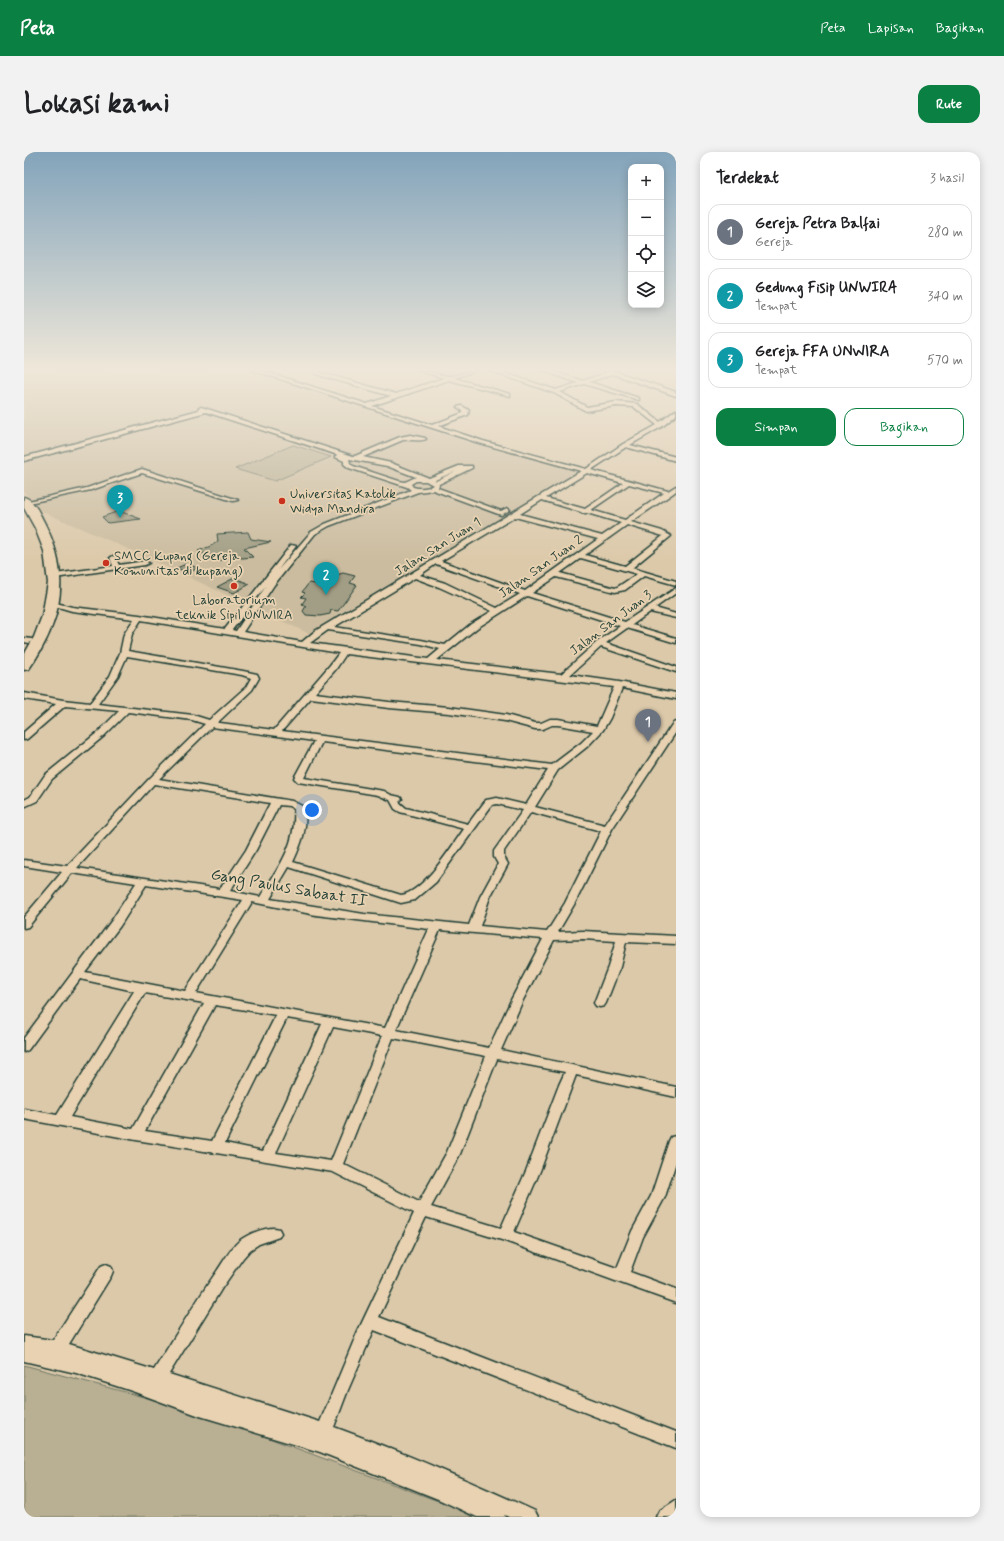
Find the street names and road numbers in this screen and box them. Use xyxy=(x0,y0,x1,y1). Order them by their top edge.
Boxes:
street label: Jalan San Juan 1 xyxy=(392,514,484,580)
street label: Jalan San Juan 2 xyxy=(496,531,587,602)
street label: Jalan San Juan 3 xyxy=(567,586,656,659)
street label: Gang Paulus Sabaat II xyxy=(209,864,369,913)

